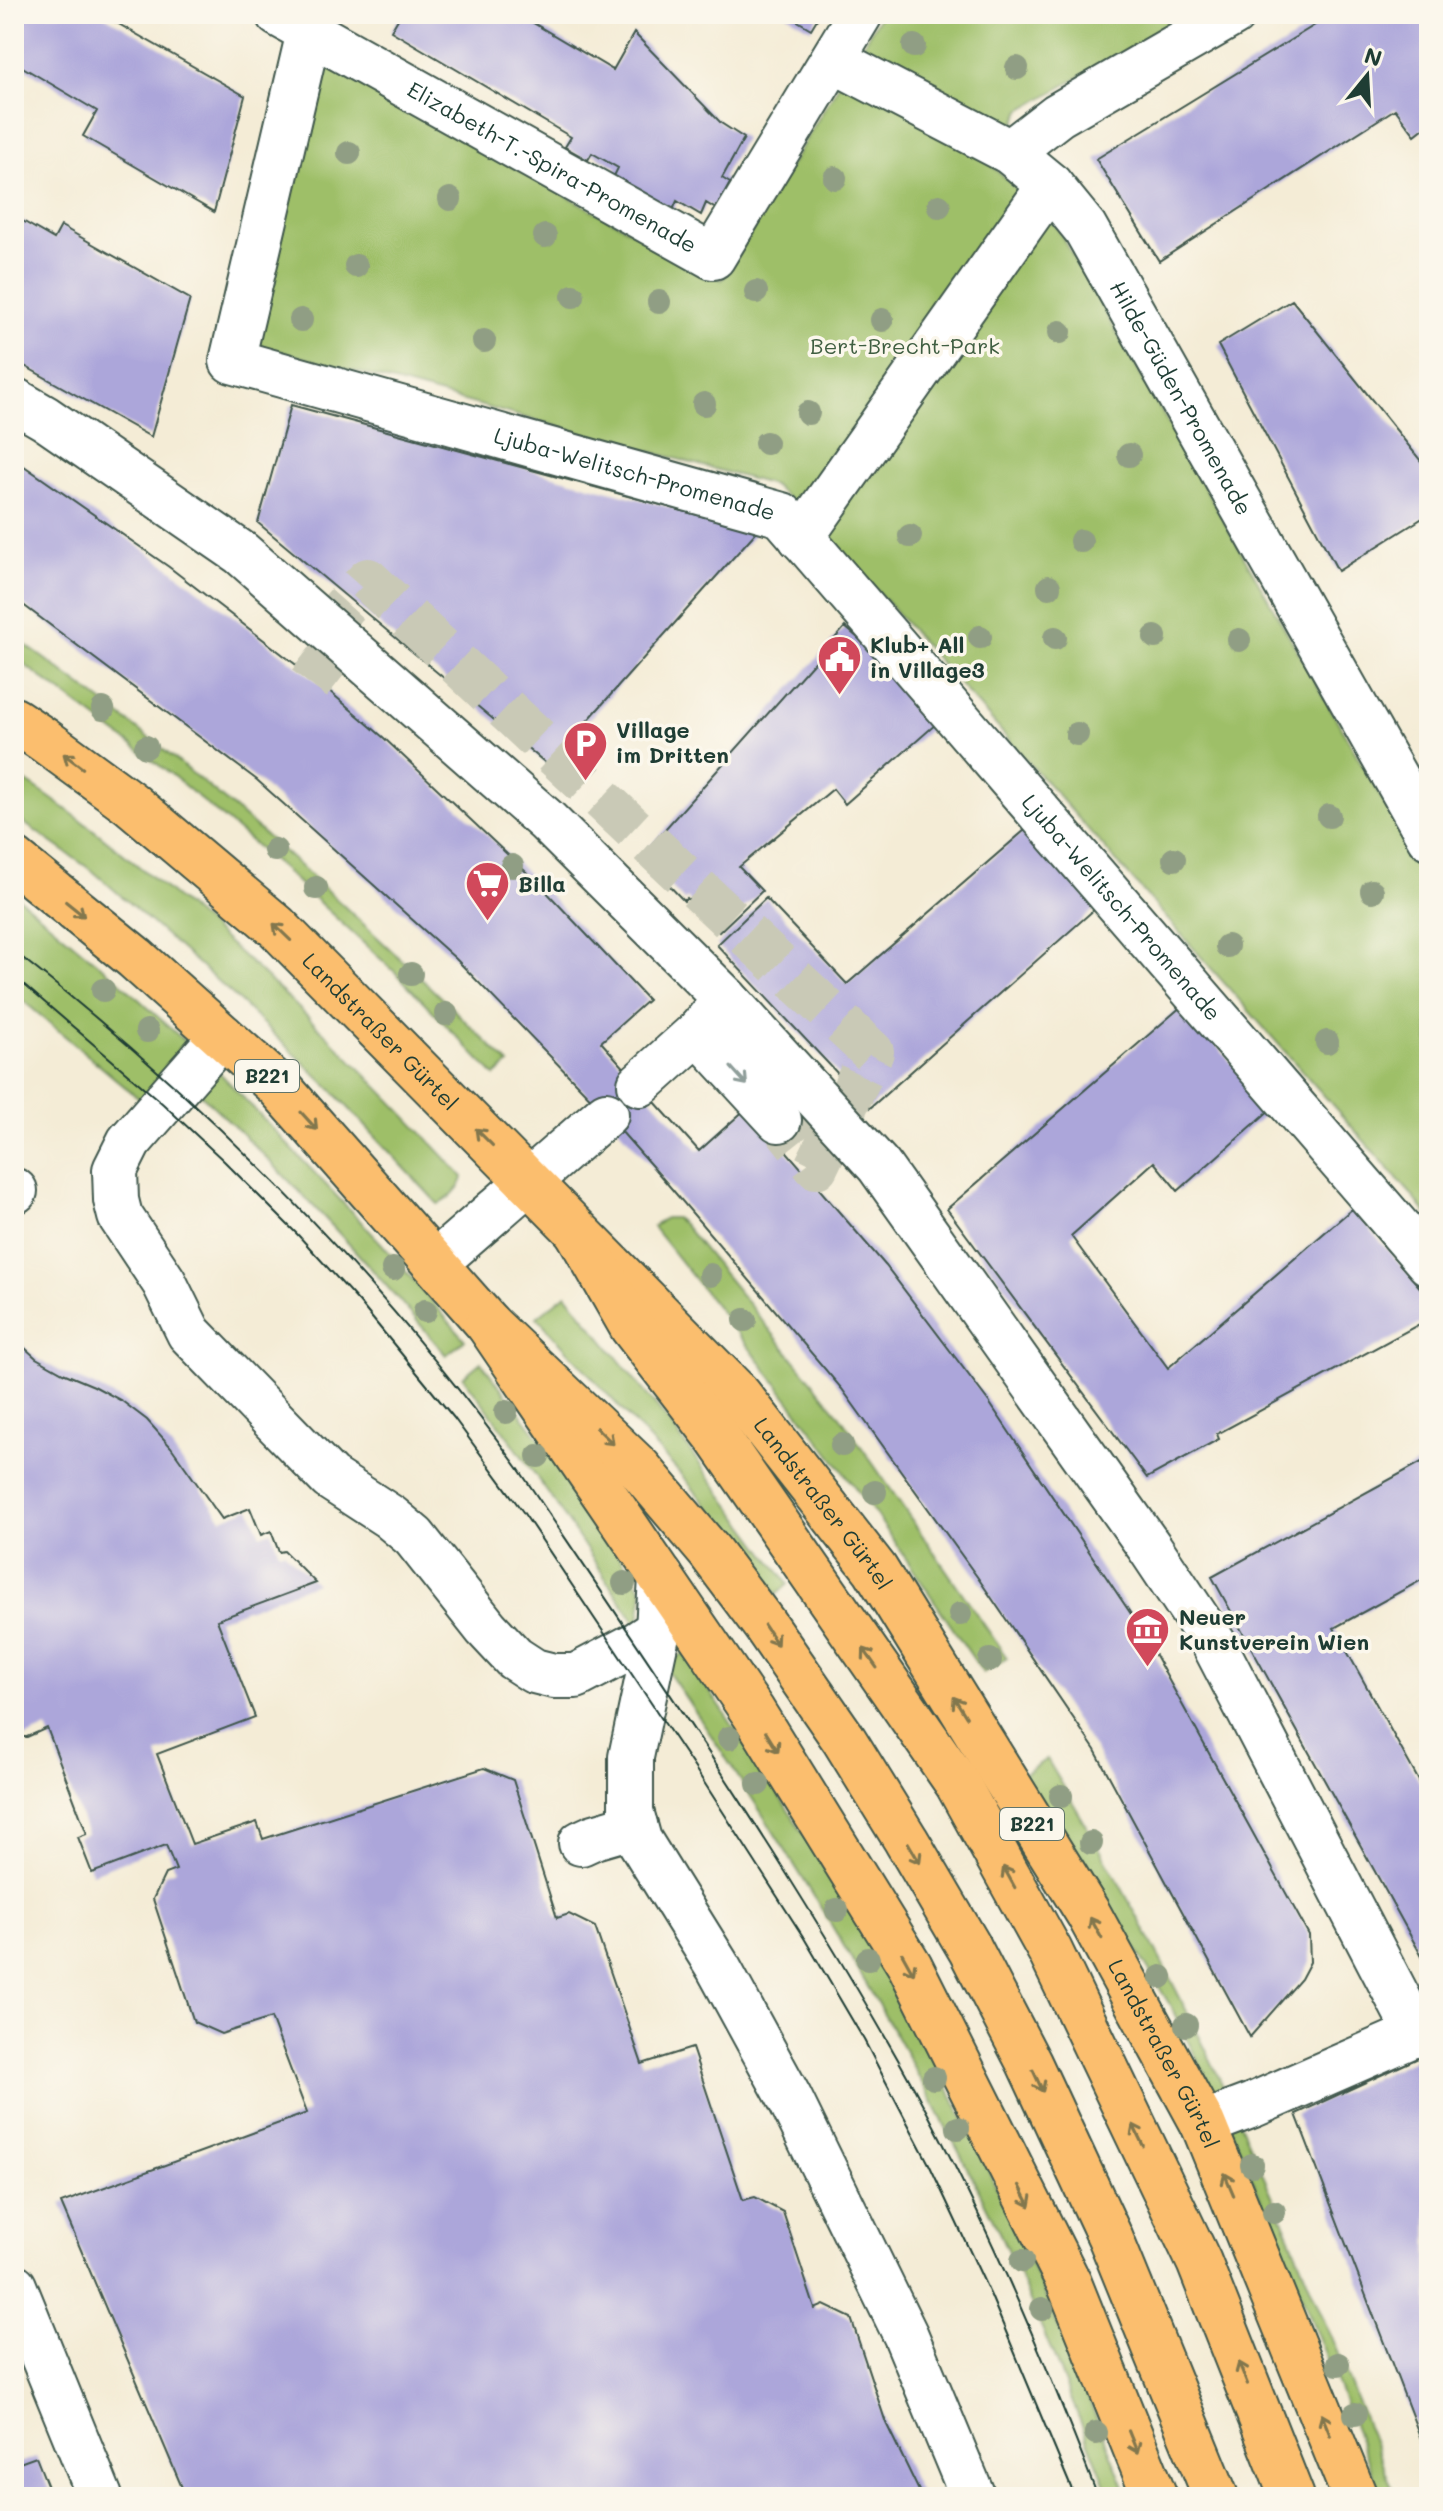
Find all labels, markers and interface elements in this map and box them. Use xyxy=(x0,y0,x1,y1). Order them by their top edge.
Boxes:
north arrow xyxy=(1327,36,1407,116)
text: N xyxy=(1361,40,1386,73)
street label: Elizabeth-T.-Spira-Promenade xyxy=(403,74,702,259)
street label: Hilde-Güden-Promenade xyxy=(1104,275,1259,520)
park label: Bert-Brecht-Park xyxy=(810,331,1000,360)
street label: Ljuba-Welitsch-Promenade xyxy=(491,420,779,526)
place label: Klub+ All in Village3 xyxy=(870,630,985,684)
public building icon: Klub+ All in Village3 xyxy=(815,634,863,697)
place label: Village im Dritten xyxy=(616,715,729,769)
parking icon: Village im Dritten xyxy=(561,719,609,782)
one-way arrow xyxy=(63,752,84,769)
street label: Ljuba-Welitsch-Promenade xyxy=(1016,788,1228,1027)
supermarket icon: Billa xyxy=(463,860,511,923)
place label: Billa xyxy=(518,869,566,898)
one-way arrow xyxy=(64,901,85,918)
one-way arrow xyxy=(273,923,292,942)
street label: Landstraßer Gürtel xyxy=(296,946,465,1116)
road number: B221 xyxy=(235,1060,299,1092)
one-way arrow xyxy=(729,1066,747,1086)
one-way arrow xyxy=(300,1110,318,1130)
one-way arrow xyxy=(475,1128,494,1147)
street label: Landstraßer Gürtel xyxy=(748,1411,899,1595)
one-way arrow xyxy=(595,1426,614,1445)
place label: Neuer Kunstverein Wien xyxy=(1179,1602,1369,1656)
museum icon: Neuer Kunstverein Wien xyxy=(1124,1606,1172,1669)
one-way arrow xyxy=(763,1624,779,1646)
one-way arrow xyxy=(862,1647,878,1669)
one-way arrow xyxy=(952,1696,968,1719)
one-way arrow xyxy=(765,1730,781,1753)
road number: B221 xyxy=(1000,1808,1064,1840)
one-way arrow xyxy=(906,1841,922,1864)
one-way arrow xyxy=(1001,1866,1016,1890)
one-way arrow xyxy=(1088,1917,1103,1941)
one-way arrow xyxy=(900,1952,916,1975)
street label: Landstraßer Gürtel xyxy=(1102,1954,1226,2152)
one-way arrow xyxy=(1031,2069,1046,2093)
one-way arrow xyxy=(1130,2123,1145,2147)
one-way arrow xyxy=(1220,2172,1235,2197)
one-way arrow xyxy=(1018,2184,1033,2208)
one-way arrow xyxy=(1234,2361,1249,2386)
one-way arrow xyxy=(1318,2413,1333,2438)
one-way arrow xyxy=(1127,2429,1141,2454)

